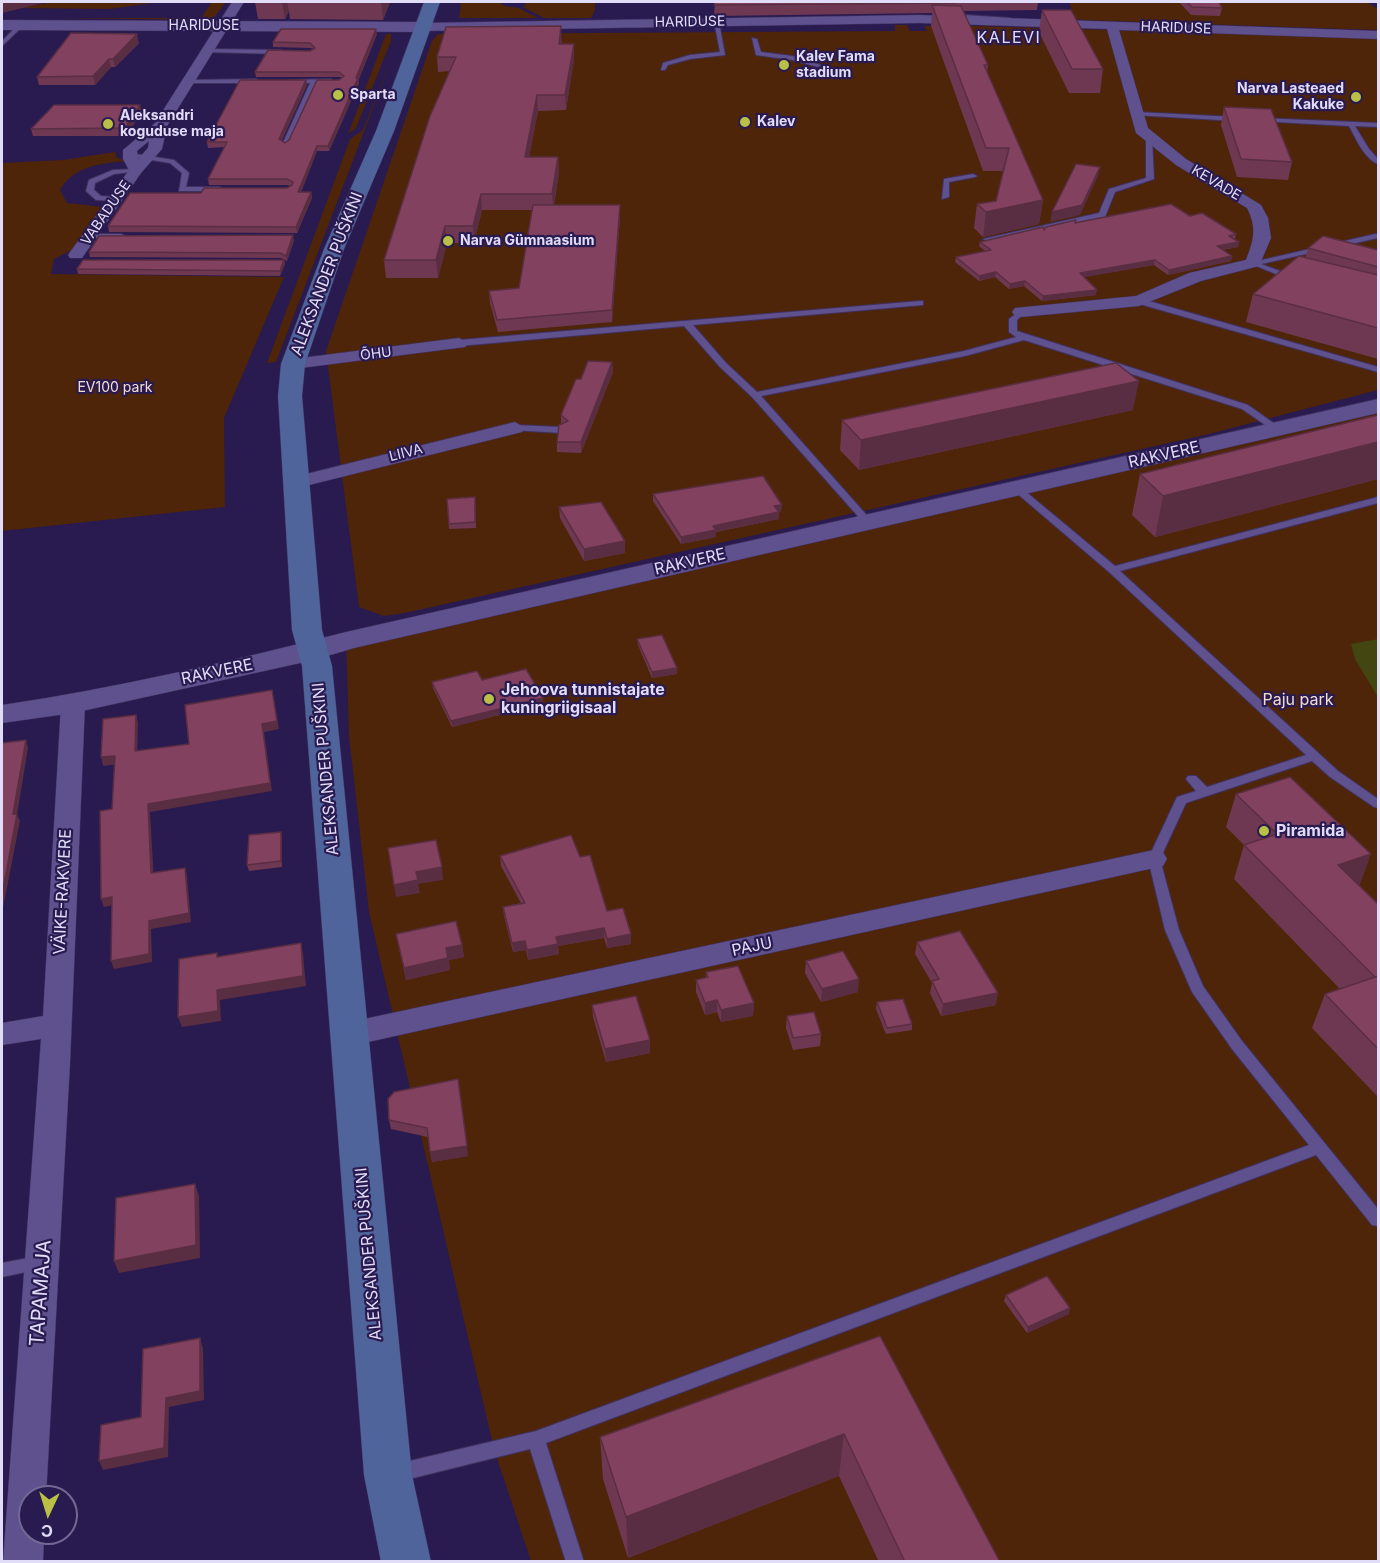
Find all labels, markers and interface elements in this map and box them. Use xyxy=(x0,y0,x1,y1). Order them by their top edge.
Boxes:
street label: HARIDUSE xyxy=(654,13,726,31)
street label: HARIDUSE xyxy=(169,18,239,34)
street label: HARIDUSE xyxy=(1140,18,1212,38)
district label: KALEVI xyxy=(977,28,1041,48)
place label: Kalev Fama stadium xyxy=(796,49,875,82)
marker: Kalev Fama stadium xyxy=(777,58,791,72)
place label: Narva Lasteaed Kakuke xyxy=(1237,81,1344,114)
place label: Sparta xyxy=(350,87,396,103)
marker: Sparta xyxy=(331,88,345,102)
marker: Narva Lasteaed Kakuke xyxy=(1349,90,1363,104)
place label: Aleksandri koguduse maja xyxy=(120,108,224,140)
place label: Kalev xyxy=(757,114,795,130)
marker: Kalev xyxy=(738,115,752,129)
marker: Aleksandri koguduse maja xyxy=(101,117,115,131)
street label: KEVADE xyxy=(1188,162,1244,204)
street label: VABADUSE xyxy=(78,177,134,249)
street label: ALEKSANDER PUŠKINI xyxy=(287,190,367,358)
place label: Narva Gümnaasium xyxy=(460,233,595,249)
marker: Narva Gümnaasium xyxy=(441,234,455,248)
street label: ÕHU xyxy=(359,344,393,364)
park label: EV100 park xyxy=(77,380,153,396)
street label: RAKVERE xyxy=(1126,437,1202,473)
street label: LIIVA xyxy=(388,441,424,465)
street label: RAKVERE xyxy=(652,544,728,580)
street label: RAKVERE xyxy=(179,655,255,689)
place label: Jehoova tunnistajate kuningriigisaal xyxy=(501,680,665,718)
street label: ALEKSANDER PUŠKINI xyxy=(309,682,343,856)
park label: Paju park xyxy=(1262,690,1334,710)
marker: Jehoova tunnistajate kuningriigisaal xyxy=(482,692,496,706)
place label: Piramida xyxy=(1276,821,1345,841)
marker: Piramida xyxy=(1257,824,1271,838)
street label: VÄIKE-RAKVERE xyxy=(50,829,76,955)
street label: PAJU xyxy=(730,933,774,961)
street label: ALEKSANDER PUŠKINI xyxy=(352,1167,386,1341)
street label: TAPAMAJA xyxy=(25,1239,57,1347)
north arrow xyxy=(18,1485,78,1545)
text: С xyxy=(40,1521,53,1541)

